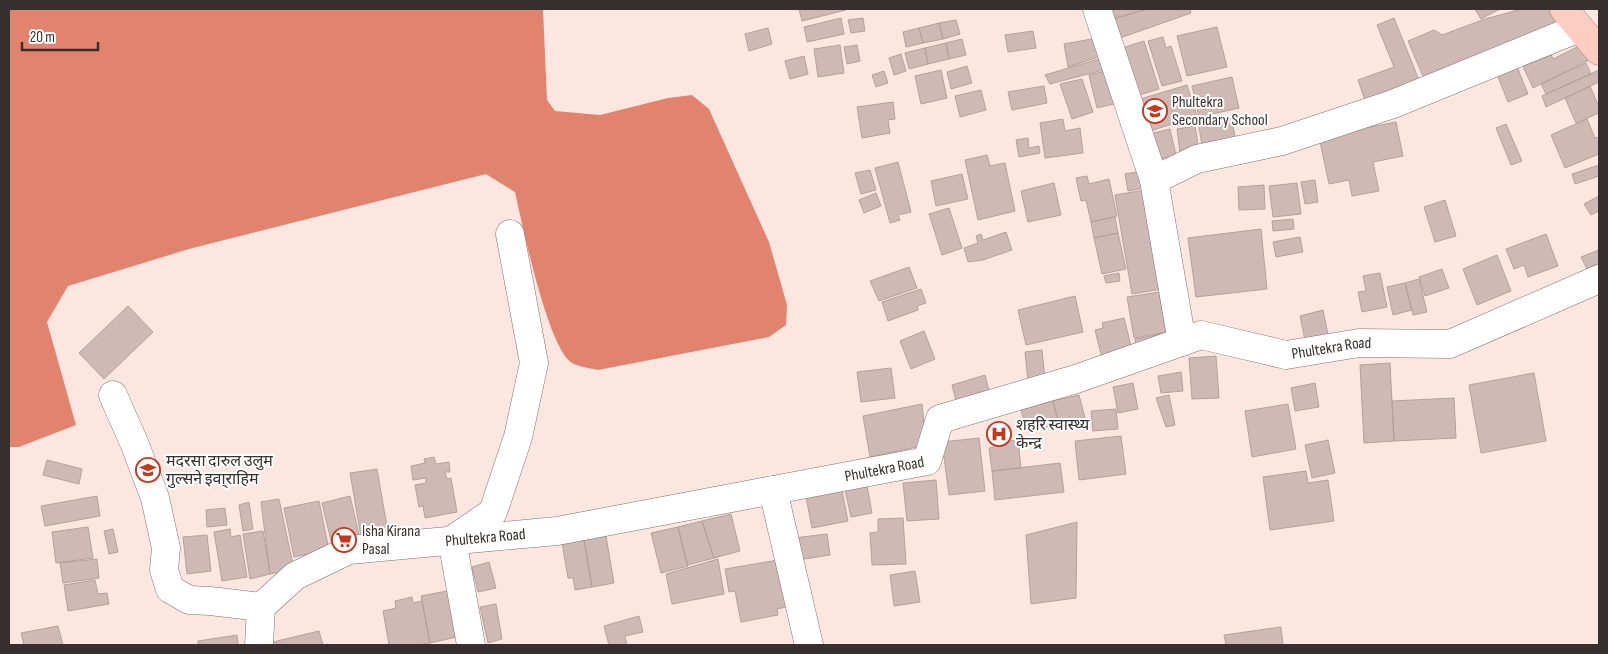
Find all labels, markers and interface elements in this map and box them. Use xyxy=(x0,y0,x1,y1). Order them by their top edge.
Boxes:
scale bar xyxy=(22,20,99,52)
text: 20 m xyxy=(30,28,55,47)
place label: Phultekra Secondary School xyxy=(1172,93,1268,130)
school or university icon: Phultekra Secondary School xyxy=(1142,98,1168,124)
street label: Phultekra Road xyxy=(1290,333,1371,363)
place label: शहरि स्वास्थ्य केन्द्र xyxy=(1016,416,1090,453)
hospital icon: शहरि स्वास्थ्य केन्द्र xyxy=(986,421,1012,447)
place label: मदरसा दारुल उलुम गुल्सने इवा्राहिम xyxy=(166,452,273,489)
street label: Phultekra Road xyxy=(843,452,926,486)
school or university icon: मदरसा दारुल उलुम गुल्सने इवा्राहिम xyxy=(135,457,161,483)
place label: Isha Kirana Pasal xyxy=(362,522,420,559)
street label: Phultekra Road xyxy=(445,524,526,551)
supermarket icon: Isha Kirana Pasal xyxy=(331,527,357,553)

